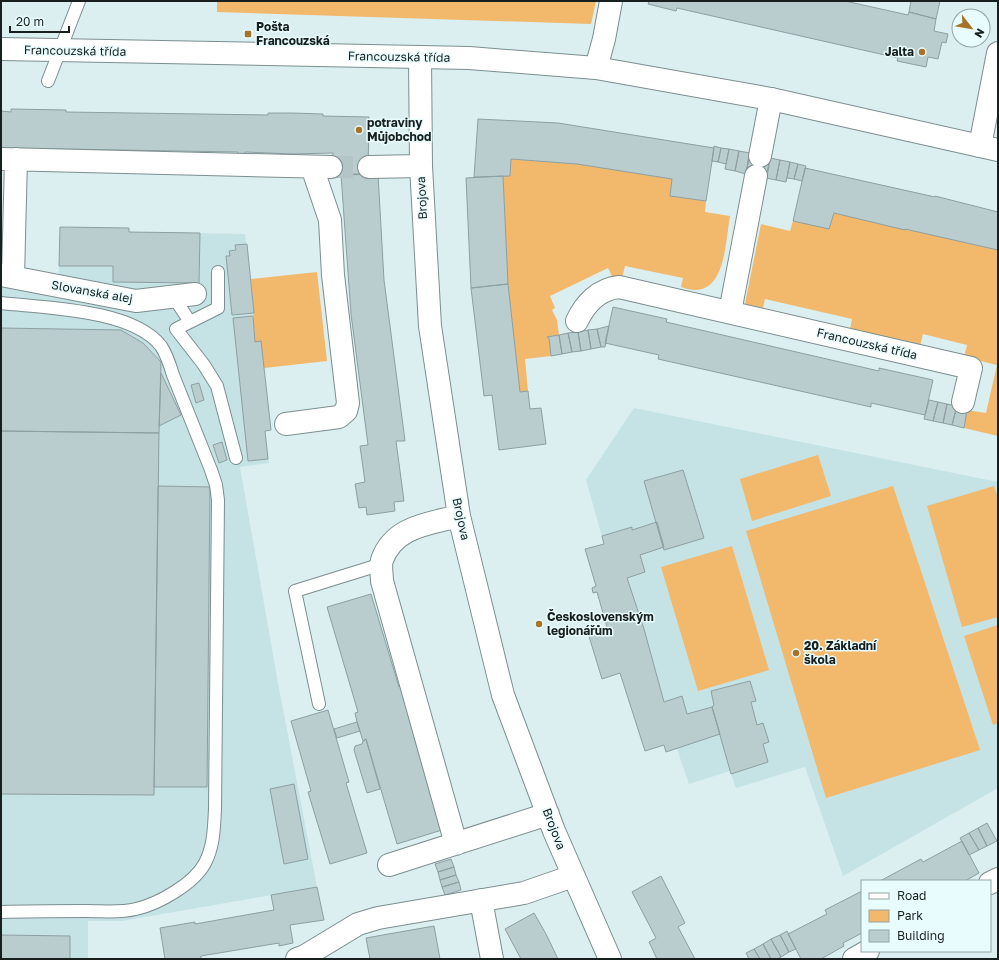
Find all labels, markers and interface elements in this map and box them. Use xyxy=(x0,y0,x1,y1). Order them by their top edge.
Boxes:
scale bar xyxy=(10,8,69,34)
north arrow xyxy=(951,8,991,48)
text: 20 m xyxy=(16,14,44,29)
place label: Pošta Francouzská xyxy=(256,19,330,48)
text: N xyxy=(972,26,988,40)
marker: Pošta Francouzská xyxy=(243,29,253,39)
street label: Francouzská třída xyxy=(24,42,126,59)
place label: Jalta xyxy=(885,44,914,59)
marker: Jalta xyxy=(917,47,927,57)
street label: Francouzská třída xyxy=(348,48,450,65)
place label: potraviny Můjobchod xyxy=(367,115,431,144)
marker: potraviny Můjobchod xyxy=(354,125,364,135)
street label: Brojova xyxy=(413,176,430,220)
street label: Slovanská alej xyxy=(50,277,134,306)
street label: Francouzská třída xyxy=(815,325,919,362)
street label: Brojova xyxy=(450,496,473,542)
place label: Československým legionářům xyxy=(547,609,654,638)
marker: Československým legionářům xyxy=(534,619,544,629)
place label: 20. Základní škola xyxy=(804,638,878,667)
marker: 20. Základní škola xyxy=(791,648,801,658)
street label: Brojova xyxy=(540,806,569,852)
legend xyxy=(861,880,991,952)
text: Road xyxy=(897,888,926,903)
text: Park xyxy=(897,908,923,923)
text: Building xyxy=(897,928,945,943)

